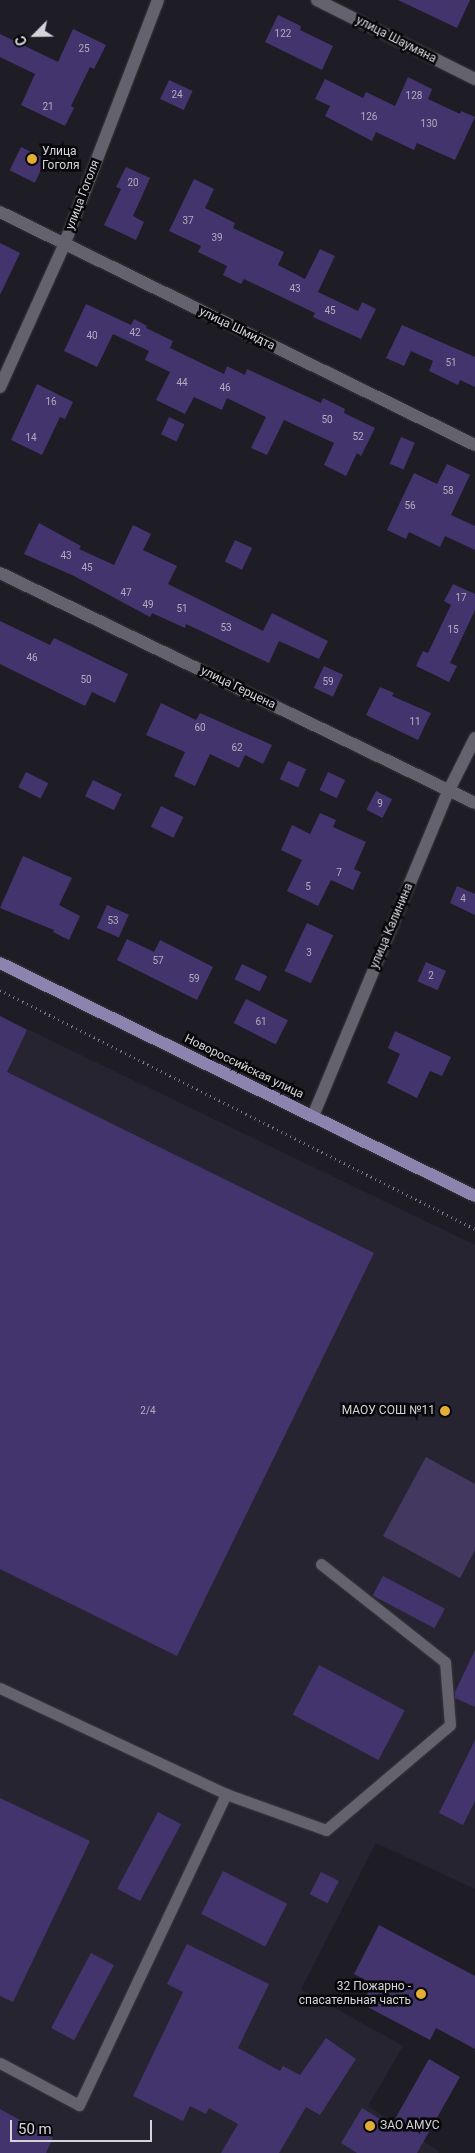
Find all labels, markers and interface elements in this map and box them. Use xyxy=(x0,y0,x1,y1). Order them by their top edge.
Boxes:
north arrow xyxy=(10,10,60,60)
street label: улица Шаумяна xyxy=(353,14,439,66)
house number: 122 xyxy=(275,28,291,40)
text: С xyxy=(12,34,30,48)
house number: 25 xyxy=(78,43,90,55)
house number: 24 xyxy=(171,89,183,101)
house number: 128 xyxy=(406,90,422,102)
house number: 21 xyxy=(42,101,54,113)
house number: 126 xyxy=(361,111,377,123)
house number: 130 xyxy=(421,118,437,130)
place label: Улица Гоголя xyxy=(42,145,80,173)
marker: Улица Гоголя xyxy=(26,153,38,165)
street label: улица Гоголя xyxy=(63,158,103,232)
house number: 20 xyxy=(127,177,139,189)
house number: 37 xyxy=(182,215,194,227)
house number: 39 xyxy=(211,232,223,244)
house number: 43 xyxy=(289,283,301,295)
street label: улица Шмидта xyxy=(197,304,277,354)
house number: 45 xyxy=(324,305,336,317)
house number: 42 xyxy=(129,327,141,339)
house number: 40 xyxy=(86,330,98,342)
house number: 51 xyxy=(445,357,457,369)
house number: 44 xyxy=(176,377,188,389)
house number: 46 xyxy=(219,382,231,394)
house number: 16 xyxy=(45,396,57,408)
house number: 50 xyxy=(321,414,333,426)
house number: 52 xyxy=(352,431,364,443)
house number: 14 xyxy=(25,432,37,444)
house number: 58 xyxy=(442,485,454,497)
house number: 56 xyxy=(404,500,416,512)
house number: 43 xyxy=(60,550,72,562)
house number: 45 xyxy=(81,562,93,574)
house number: 47 xyxy=(120,587,132,599)
house number: 17 xyxy=(455,592,467,604)
house number: 49 xyxy=(142,599,154,611)
house number: 51 xyxy=(176,603,188,615)
house number: 53 xyxy=(220,622,232,634)
house number: 15 xyxy=(447,624,459,636)
house number: 46 xyxy=(26,652,38,664)
street label: улица Герцена xyxy=(198,664,278,712)
house number: 50 xyxy=(80,674,92,686)
house number: 59 xyxy=(322,676,334,688)
house number: 11 xyxy=(409,716,421,728)
house number: 60 xyxy=(194,722,206,734)
house number: 62 xyxy=(231,742,243,754)
house number: 9 xyxy=(377,798,383,810)
house number: 7 xyxy=(336,867,342,879)
house number: 5 xyxy=(305,881,311,893)
street label: улица Калинина xyxy=(368,881,416,971)
house number: 4 xyxy=(460,893,466,905)
house number: 53 xyxy=(107,915,119,927)
house number: 3 xyxy=(306,947,312,959)
house number: 57 xyxy=(152,955,164,967)
house number: 2 xyxy=(428,970,434,982)
house number: 59 xyxy=(188,973,200,985)
house number: 61 xyxy=(255,1016,267,1028)
street label: Новороссийская улица xyxy=(182,1032,306,1102)
place label: МАОУ СОШ №11 xyxy=(342,1404,435,1418)
house number: 2/4 xyxy=(140,1405,156,1417)
marker: МАОУ СОШ №11 xyxy=(439,1405,451,1417)
place label: 32 Пожарно - спасательная часть xyxy=(299,1980,411,2008)
marker: 32 Пожарно - спасательная часть xyxy=(415,1988,427,2000)
scale bar xyxy=(12,2110,155,2142)
place label: ЗАО АМУС xyxy=(380,2119,440,2133)
text: 50 m xyxy=(18,2120,52,2138)
marker: ЗАО АМУС xyxy=(364,2120,376,2132)

